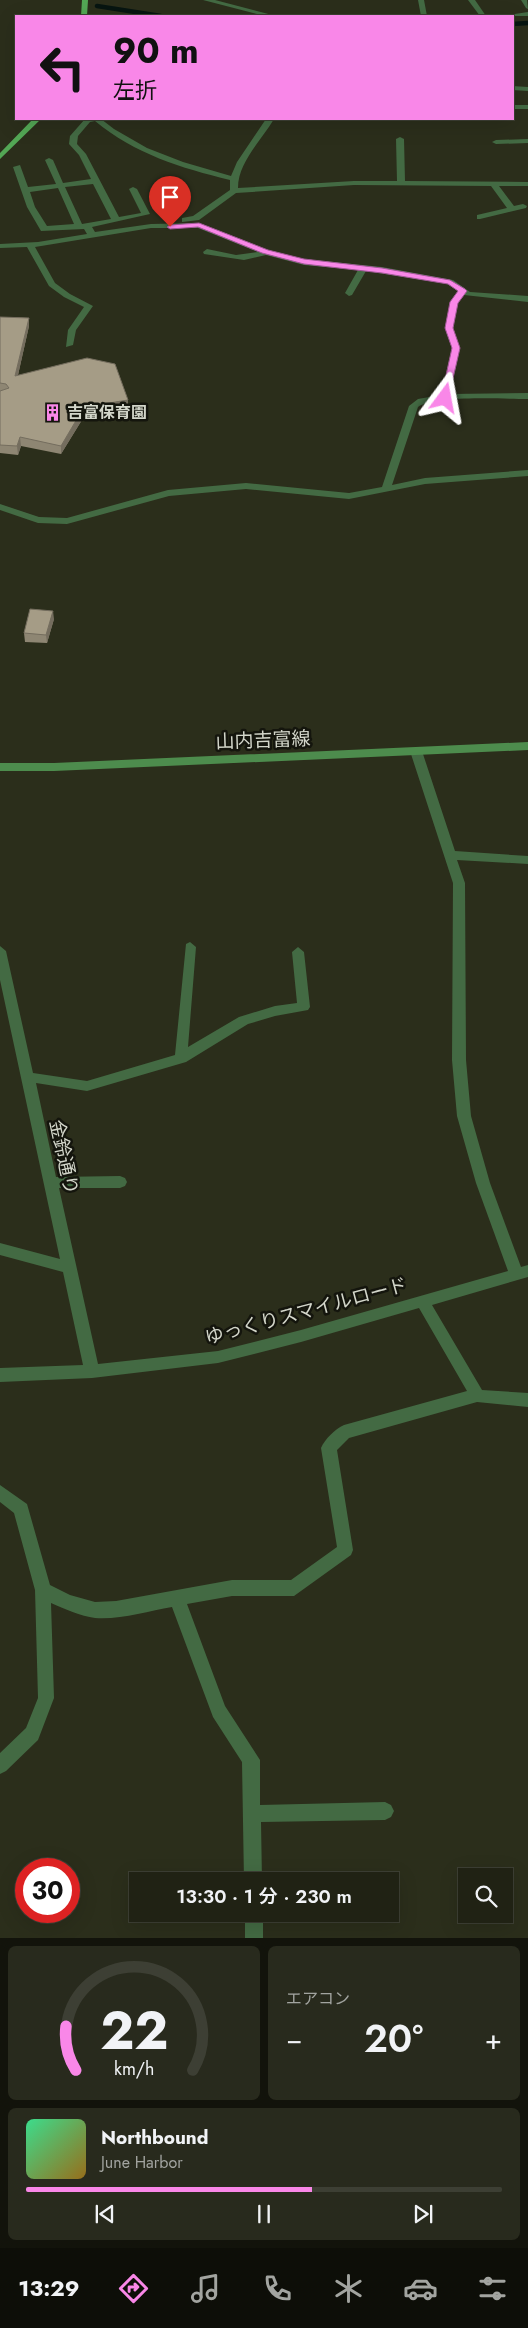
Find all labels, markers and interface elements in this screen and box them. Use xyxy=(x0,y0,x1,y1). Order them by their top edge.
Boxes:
text: 90 m xyxy=(113,26,199,76)
icon: left xyxy=(30,35,95,100)
text: 左折 xyxy=(113,74,157,106)
pin xyxy=(149,176,191,227)
icon: arrive xyxy=(156,183,184,211)
position arrow xyxy=(418,371,470,423)
place label: 吉富保育園 xyxy=(67,401,147,424)
building icon: 吉富保育園 xyxy=(43,402,63,422)
street label: 山内吉富線 xyxy=(215,725,311,755)
street label: 金鈴通り xyxy=(43,1117,85,1197)
street label: ゆっくりスマイルロード xyxy=(202,1271,410,1351)
speed limit sign: 30 xyxy=(15,1858,80,1923)
map controls xyxy=(458,1868,513,1923)
button: search xyxy=(458,1868,513,1923)
text: 13:30 · 1 分 · 230 m xyxy=(176,1883,352,1910)
text: エアコン xyxy=(286,1987,350,2010)
text: 22 xyxy=(100,1993,168,2069)
text: 20° xyxy=(364,2011,423,2066)
text: − xyxy=(286,2019,303,2060)
text: + xyxy=(485,2019,502,2060)
text: km/h xyxy=(114,2056,154,2082)
text: Northbound xyxy=(101,2124,208,2151)
text: June Harbor xyxy=(101,2151,183,2174)
icon: previous xyxy=(91,2200,119,2228)
icon: pause xyxy=(250,2200,278,2228)
icon: next xyxy=(409,2200,437,2228)
icon: directions xyxy=(116,2271,151,2306)
icon: music xyxy=(188,2271,223,2306)
icon: phone xyxy=(260,2271,295,2306)
icon: climate xyxy=(331,2271,366,2306)
icon: car xyxy=(403,2271,438,2306)
icon: filters xyxy=(475,2271,510,2306)
text: 13:29 xyxy=(18,2272,79,2304)

